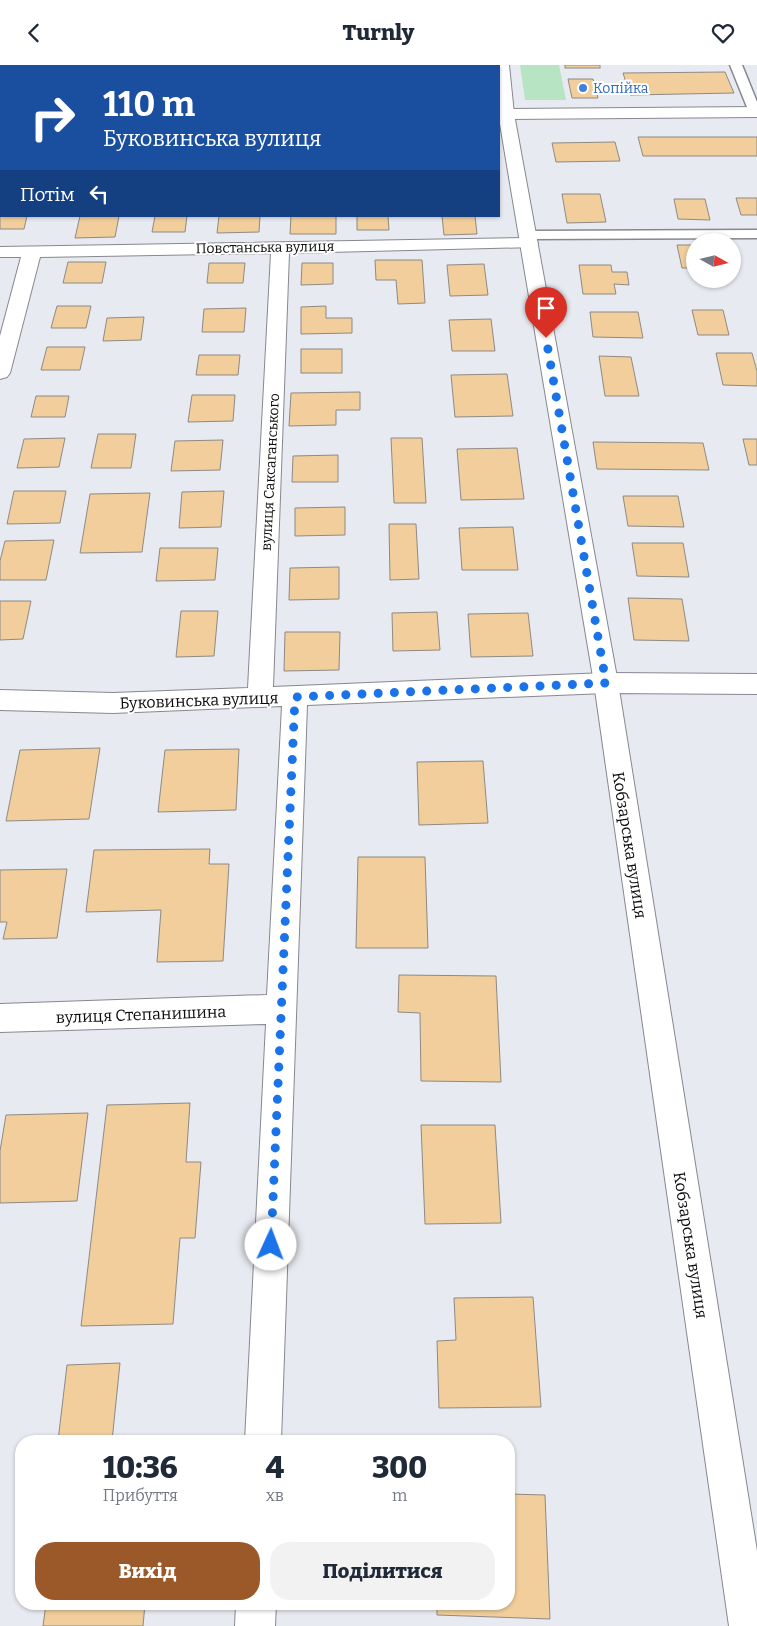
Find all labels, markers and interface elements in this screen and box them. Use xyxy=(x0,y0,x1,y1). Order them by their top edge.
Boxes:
icon: back xyxy=(20,19,48,47)
text: Turnly xyxy=(343,19,414,46)
icon: heart xyxy=(709,19,737,47)
place label: Копійка xyxy=(593,80,649,97)
marker: Копійка xyxy=(577,82,589,94)
text: 110 m xyxy=(103,83,195,125)
icon: right xyxy=(20,85,85,150)
text: Буковинська вулиця xyxy=(103,125,322,152)
icon: left xyxy=(85,180,113,208)
text: Потім xyxy=(20,183,75,206)
north arrow xyxy=(686,233,741,287)
map controls xyxy=(686,233,741,288)
street label: Повстанська вулиця xyxy=(196,238,335,257)
pin xyxy=(525,287,567,338)
icon: arrive xyxy=(532,294,560,322)
street label: вулиця Саксаганського xyxy=(258,393,283,551)
street label: Буковинська вулиця xyxy=(119,688,279,713)
street label: Кобзарська вулиця xyxy=(609,770,651,920)
street label: вулиця Степанишина xyxy=(56,1002,227,1027)
street label: Кобзарська вулиця xyxy=(670,1170,712,1320)
position arrow xyxy=(244,1218,296,1270)
text: 10:36 xyxy=(103,1450,178,1486)
text: 4 xyxy=(266,1450,284,1486)
text: 300 xyxy=(372,1450,427,1486)
text: Прибуття xyxy=(103,1486,178,1505)
text: хв xyxy=(266,1486,284,1505)
text: m xyxy=(392,1486,407,1505)
button: Вихід xyxy=(35,1542,260,1600)
button: Поділитися xyxy=(270,1542,495,1600)

